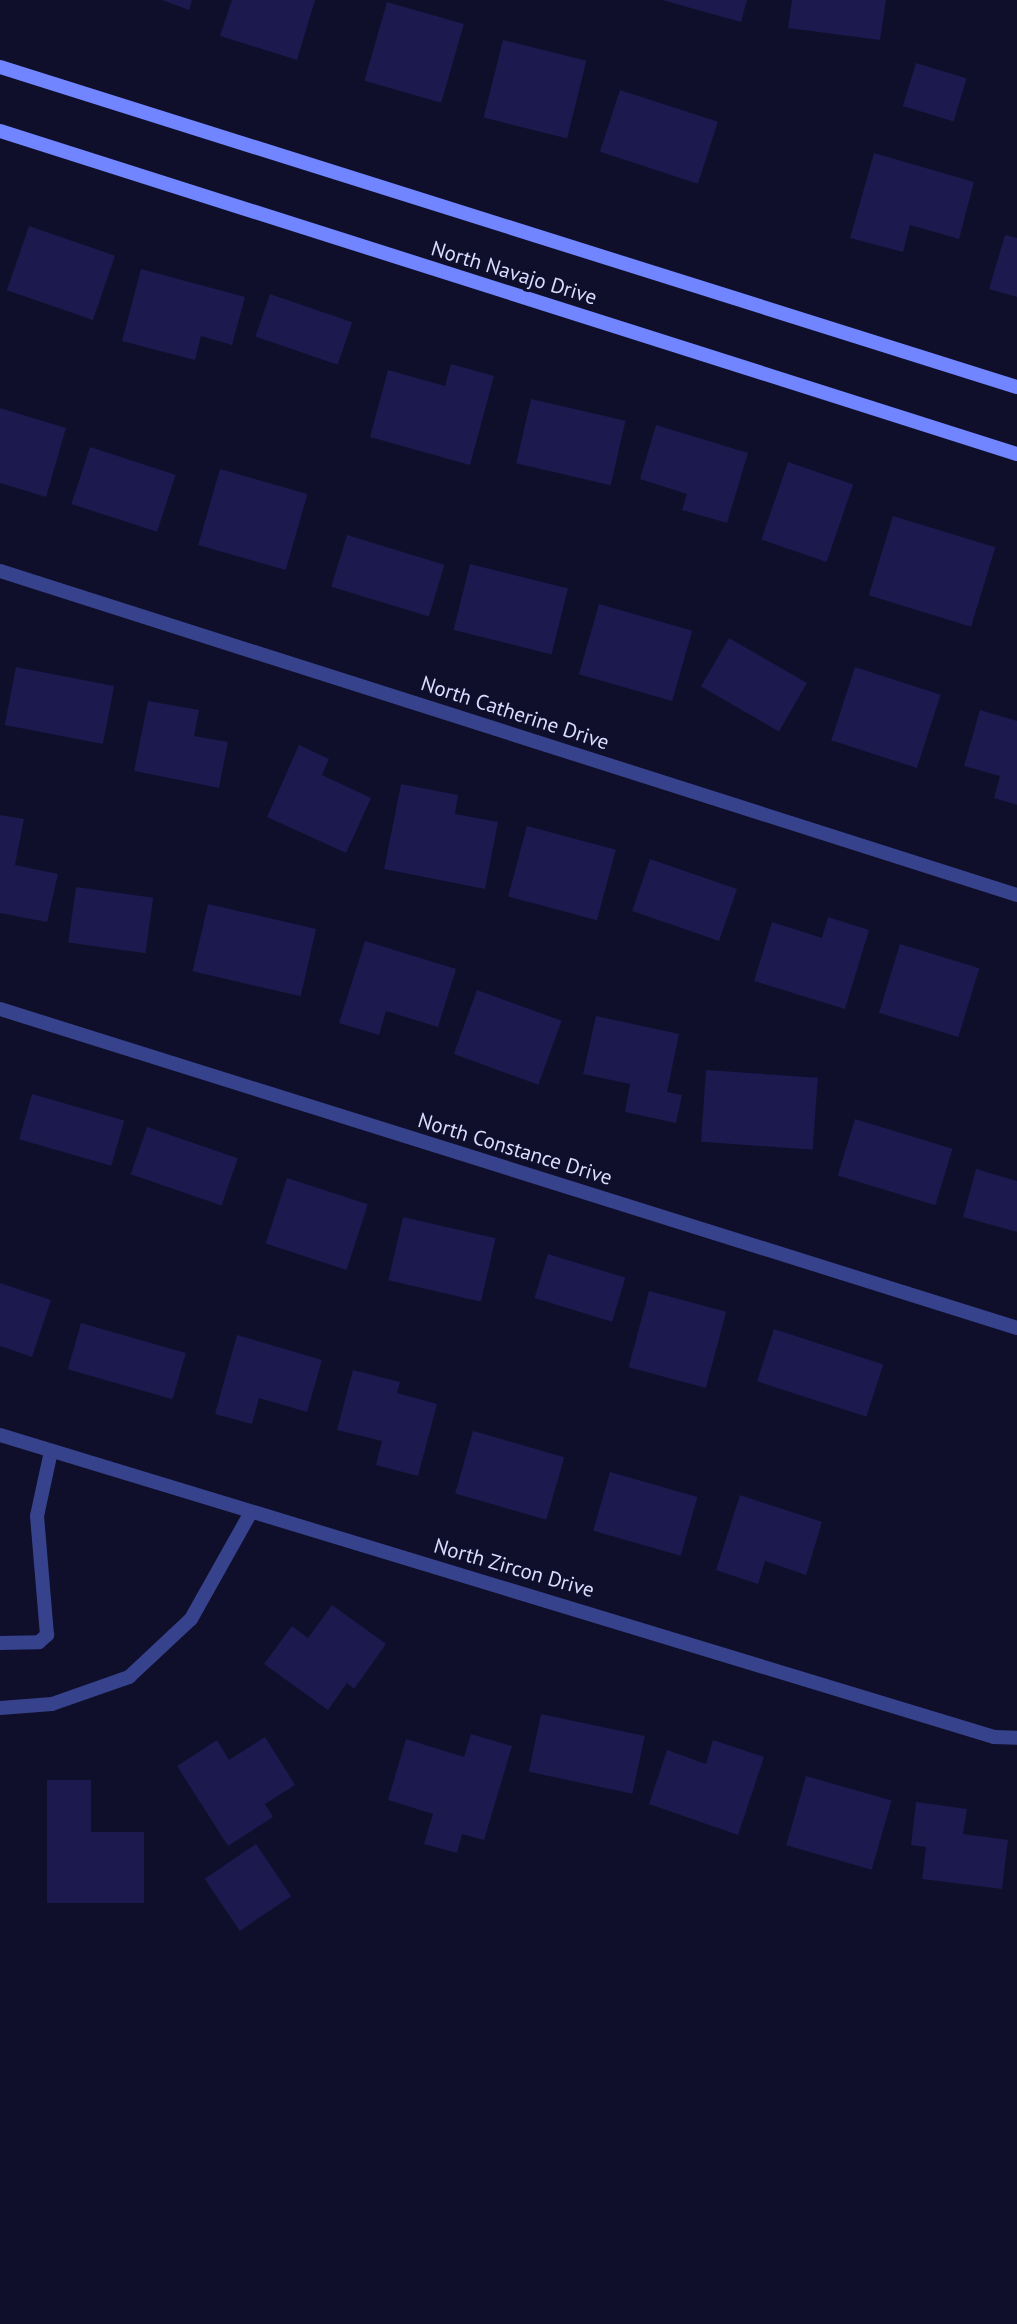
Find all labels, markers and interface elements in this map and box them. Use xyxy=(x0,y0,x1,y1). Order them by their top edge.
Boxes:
street label: North Navajo Drive xyxy=(428,236,600,310)
street label: North Catherine Drive xyxy=(418,671,612,755)
street label: North Constance Drive xyxy=(415,1107,615,1191)
street label: North Zircon Drive xyxy=(431,1533,597,1603)

